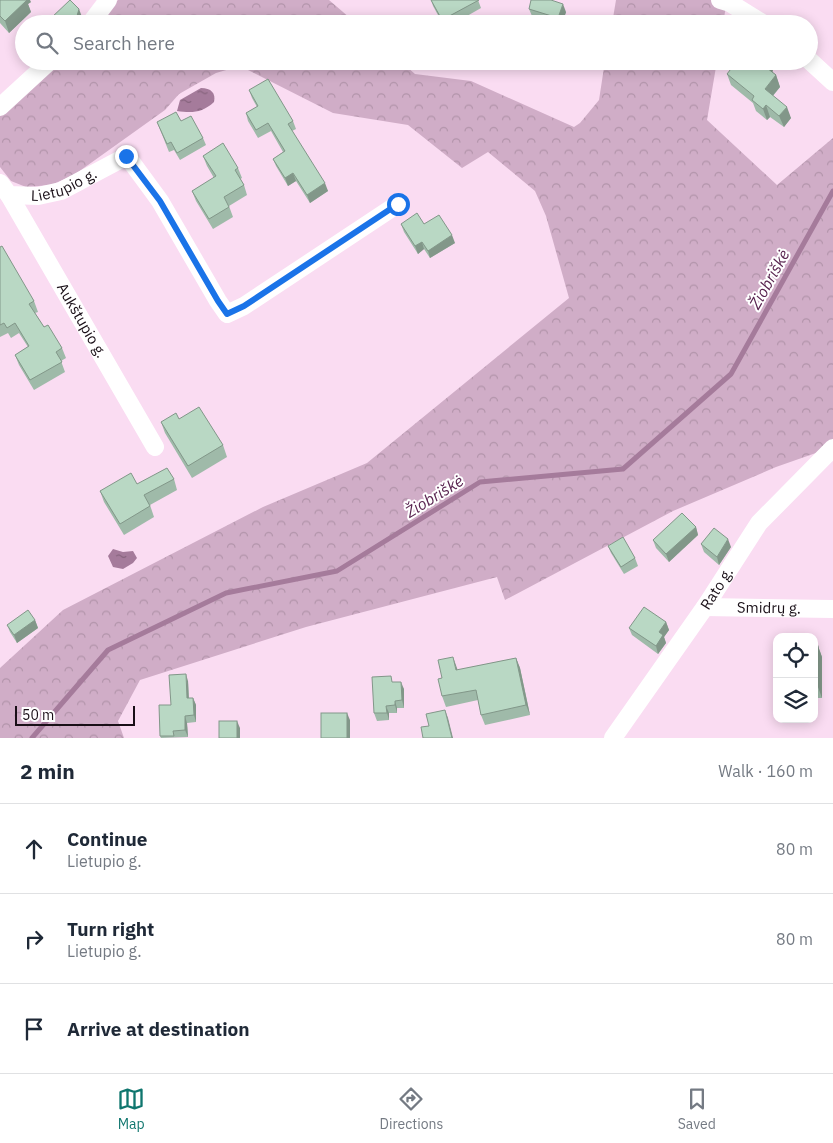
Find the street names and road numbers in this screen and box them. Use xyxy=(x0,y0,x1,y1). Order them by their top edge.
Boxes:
street label: Lietupio g. xyxy=(31,164,100,205)
street label: Aukštupio g. xyxy=(53,279,111,361)
street label: Rato g. xyxy=(696,563,737,613)
street label: Smidrų g. xyxy=(737,598,801,617)

